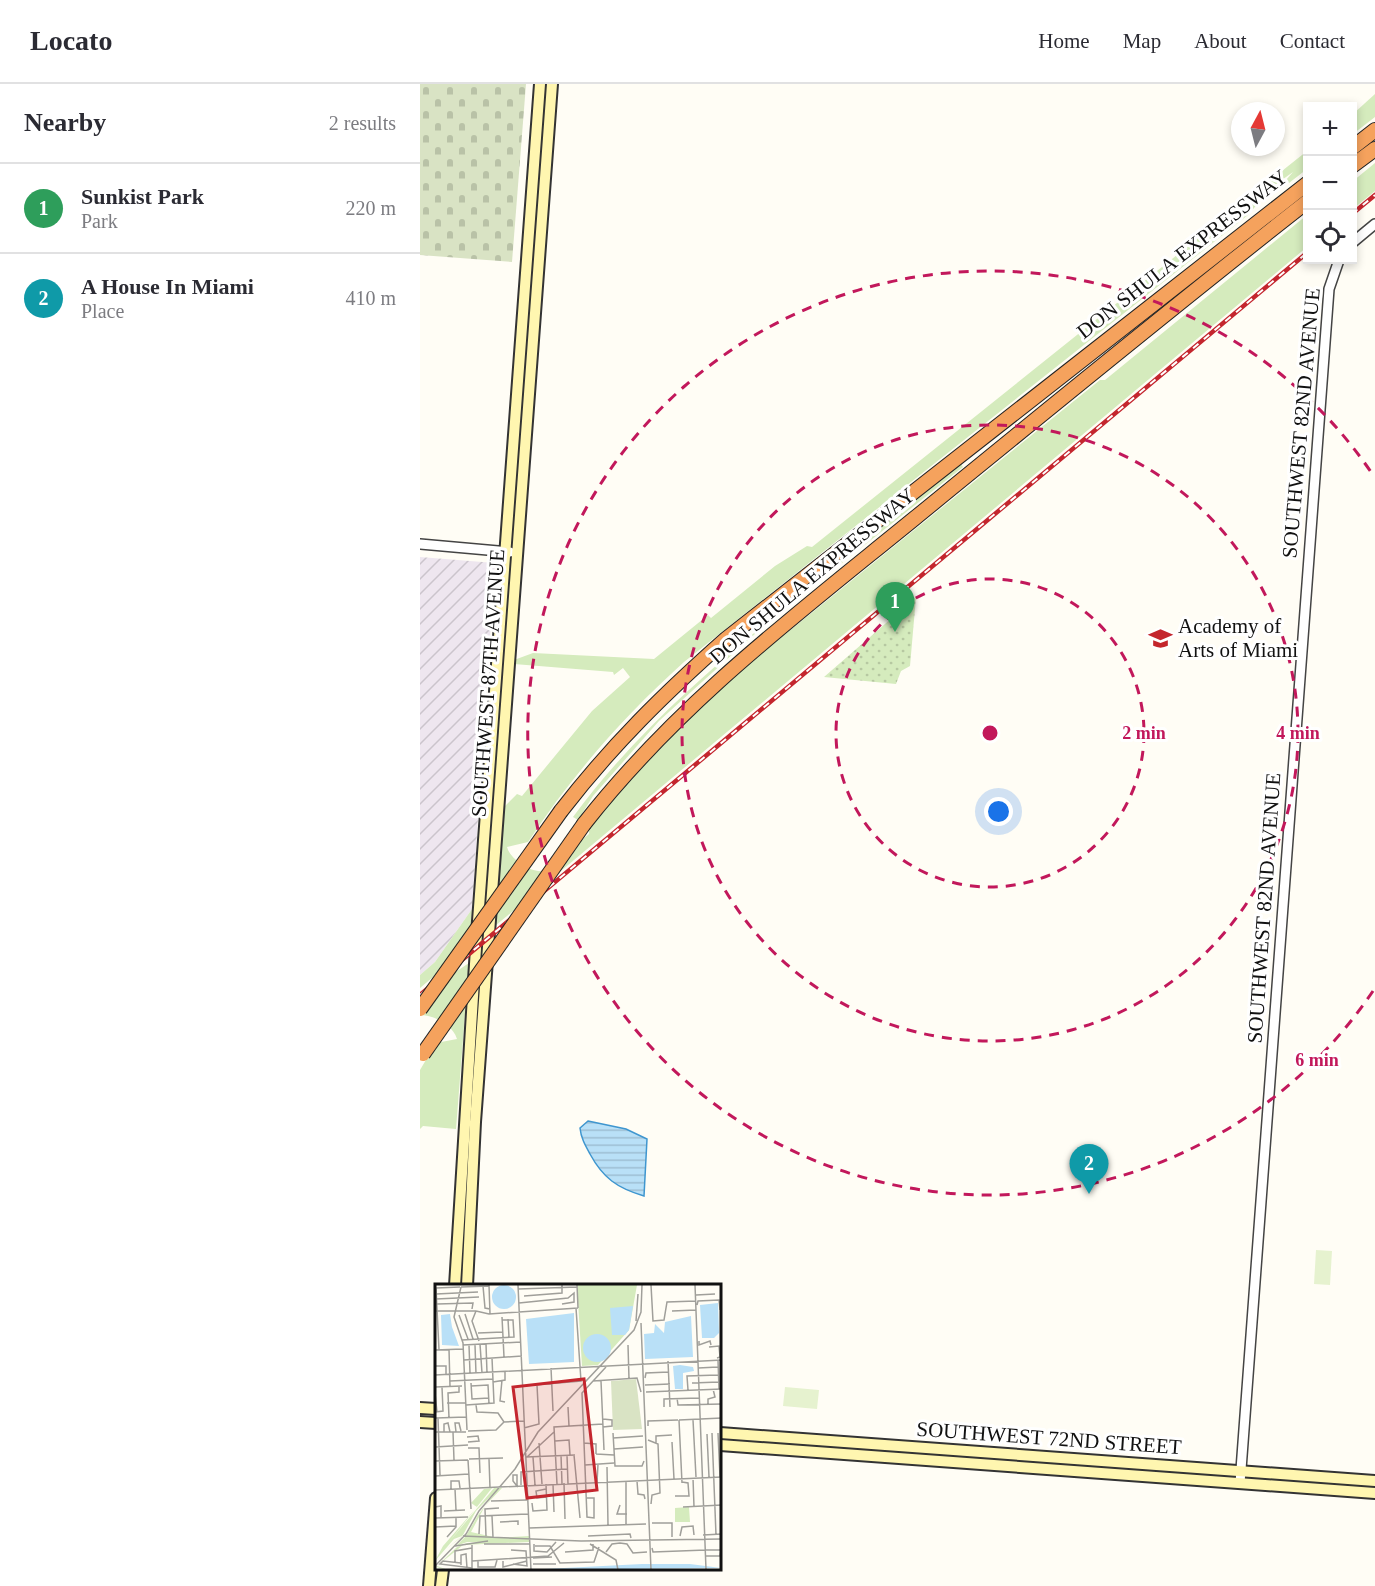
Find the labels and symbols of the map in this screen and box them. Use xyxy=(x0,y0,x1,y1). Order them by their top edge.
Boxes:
north arrow xyxy=(1231,102,1285,156)
street label: DON SHULA EXPRESSWAY xyxy=(1072,164,1292,344)
street label: SOUTHWEST 82ND AVENUE xyxy=(1277,287,1325,559)
street label: DON SHULA EXPRESSWAY xyxy=(704,483,920,669)
street label: SOUTHWEST 87TH AVENUE xyxy=(467,548,509,818)
pin: 1 xyxy=(876,582,914,632)
place label: Academy of Arts of Miami xyxy=(1178,614,1298,662)
school or university icon: Academy of Arts of Miami xyxy=(1147,625,1173,651)
centre of rings xyxy=(980,723,1000,743)
text: 2 min xyxy=(1122,723,1166,743)
text: 4 min xyxy=(1276,723,1320,743)
street label: SOUTHWEST 82ND AVENUE xyxy=(1243,772,1285,1044)
your location xyxy=(984,797,1013,826)
text: 6 min xyxy=(1295,1050,1339,1070)
pin: 2 xyxy=(1070,1144,1108,1194)
inset map xyxy=(435,1284,722,1571)
street label: SOUTHWEST 72ND STREET xyxy=(916,1417,1182,1459)

